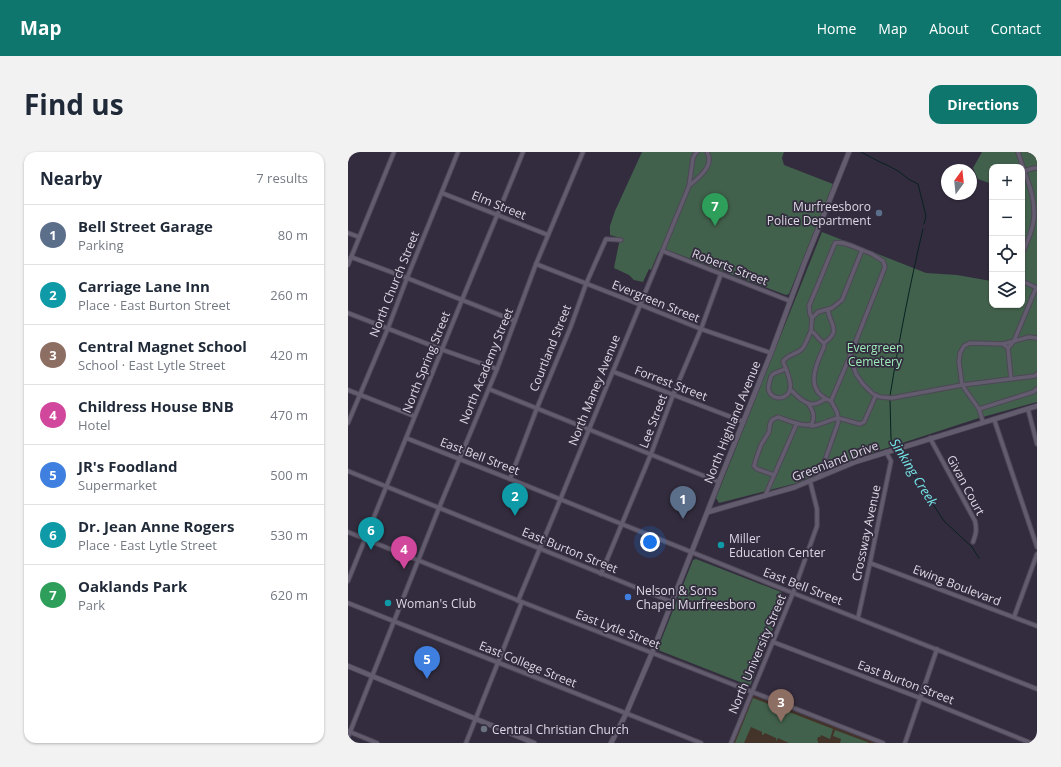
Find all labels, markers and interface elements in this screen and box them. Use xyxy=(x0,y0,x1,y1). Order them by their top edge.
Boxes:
text: Map xyxy=(20,15,61,41)
text: Home xyxy=(817,19,856,38)
text: Map xyxy=(878,19,907,38)
text: About xyxy=(929,19,969,38)
text: Contact xyxy=(991,19,1041,38)
text: Find us xyxy=(24,85,124,123)
button: Directions xyxy=(929,85,1037,124)
north arrow xyxy=(941,164,977,200)
map controls xyxy=(989,164,1025,308)
button: + xyxy=(989,164,1025,200)
text: Nearby xyxy=(40,167,102,190)
text: 7 results xyxy=(256,169,308,187)
street label: Elm Street xyxy=(469,186,529,224)
pin: 7 xyxy=(702,193,728,226)
place label: Murfreesboro Police Department xyxy=(767,198,871,229)
button: − xyxy=(989,200,1025,236)
marker: Murfreesboro Police Department xyxy=(874,208,884,218)
text: Bell Street Garage xyxy=(78,216,213,236)
text: 1 xyxy=(49,226,57,244)
text: 80 m xyxy=(278,226,308,244)
street label: North Church Street xyxy=(365,229,423,339)
text: Parking xyxy=(78,236,124,254)
button: locate xyxy=(989,236,1025,272)
street label: Roberts Street xyxy=(689,245,771,289)
button: layers xyxy=(989,272,1025,308)
text: Carriage Lane Inn xyxy=(78,276,210,296)
street label: Evergreen Street xyxy=(610,276,702,326)
text: 2 xyxy=(49,286,57,304)
text: 260 m xyxy=(270,286,308,304)
text: Place · East Burton Street xyxy=(78,296,230,314)
street label: Courtland Street xyxy=(525,302,575,394)
street label: North Academy Street xyxy=(455,305,517,427)
street label: North Spring Street xyxy=(398,309,454,415)
street label: North Maney Avenue xyxy=(564,332,624,448)
text: Central Magnet School xyxy=(78,336,247,356)
park label: Evergreen Cemetery xyxy=(847,339,903,370)
text: 3 xyxy=(49,346,57,364)
text: 420 m xyxy=(270,346,308,364)
text: School · East Lytle Street xyxy=(78,356,225,374)
street label: North Highland Avenue xyxy=(700,358,765,486)
street label: Forrest Street xyxy=(632,361,710,405)
street label: Lee Street xyxy=(635,392,671,450)
text: Childress House BNB xyxy=(78,396,234,416)
text: 4 xyxy=(49,406,57,424)
text: 470 m xyxy=(270,406,308,424)
text: Hotel xyxy=(78,416,111,434)
street label: East Bell Street xyxy=(438,433,522,479)
water label: Sinking Creek xyxy=(886,435,942,510)
street label: Greenland Drive xyxy=(789,437,881,485)
street label: Givan Court xyxy=(943,452,989,518)
text: JR's Foodland xyxy=(78,456,178,476)
text: 5 xyxy=(49,466,57,484)
text: 500 m xyxy=(270,466,308,484)
text: Supermarket xyxy=(78,476,157,494)
pin: 2 xyxy=(502,483,528,516)
street label: Crossway Avenue xyxy=(847,483,885,583)
pin: 1 xyxy=(670,486,696,519)
text: Dr. Jean Anne Rogers xyxy=(78,516,234,536)
pin: 6 xyxy=(358,517,384,550)
street label: East Burton Street xyxy=(520,523,620,577)
text: 6 xyxy=(49,526,57,544)
text: 530 m xyxy=(270,526,308,544)
place label: Miller Education Center xyxy=(729,530,825,561)
your location xyxy=(640,532,660,552)
text: Place · East Lytle Street xyxy=(78,536,217,554)
pin: 4 xyxy=(391,536,417,569)
marker: Miller Education Center xyxy=(716,540,726,550)
street label: Ewing Boulevard xyxy=(911,560,1003,610)
street label: East Bell Street xyxy=(761,563,845,609)
text: Oaklands Park xyxy=(78,576,187,596)
place label: Nelson & Sons Chapel Murfreesboro xyxy=(636,582,756,613)
text: 7 xyxy=(49,586,57,604)
text: 620 m xyxy=(270,586,308,604)
marker: Nelson & Sons Chapel Murfreesboro xyxy=(623,592,633,602)
street label: North University Street xyxy=(724,592,790,716)
place label: Woman's Club xyxy=(396,595,476,612)
text: Park xyxy=(78,596,105,614)
marker: Woman's Club xyxy=(383,598,393,608)
street label: East Lytle Street xyxy=(573,605,663,653)
street label: East College Street xyxy=(477,637,579,691)
pin: 5 xyxy=(414,646,440,679)
street label: East Burton Street xyxy=(855,656,957,708)
pin: 3 xyxy=(768,689,794,722)
place label: Central Christian Church xyxy=(492,721,629,738)
marker: Central Christian Church xyxy=(479,724,489,734)

